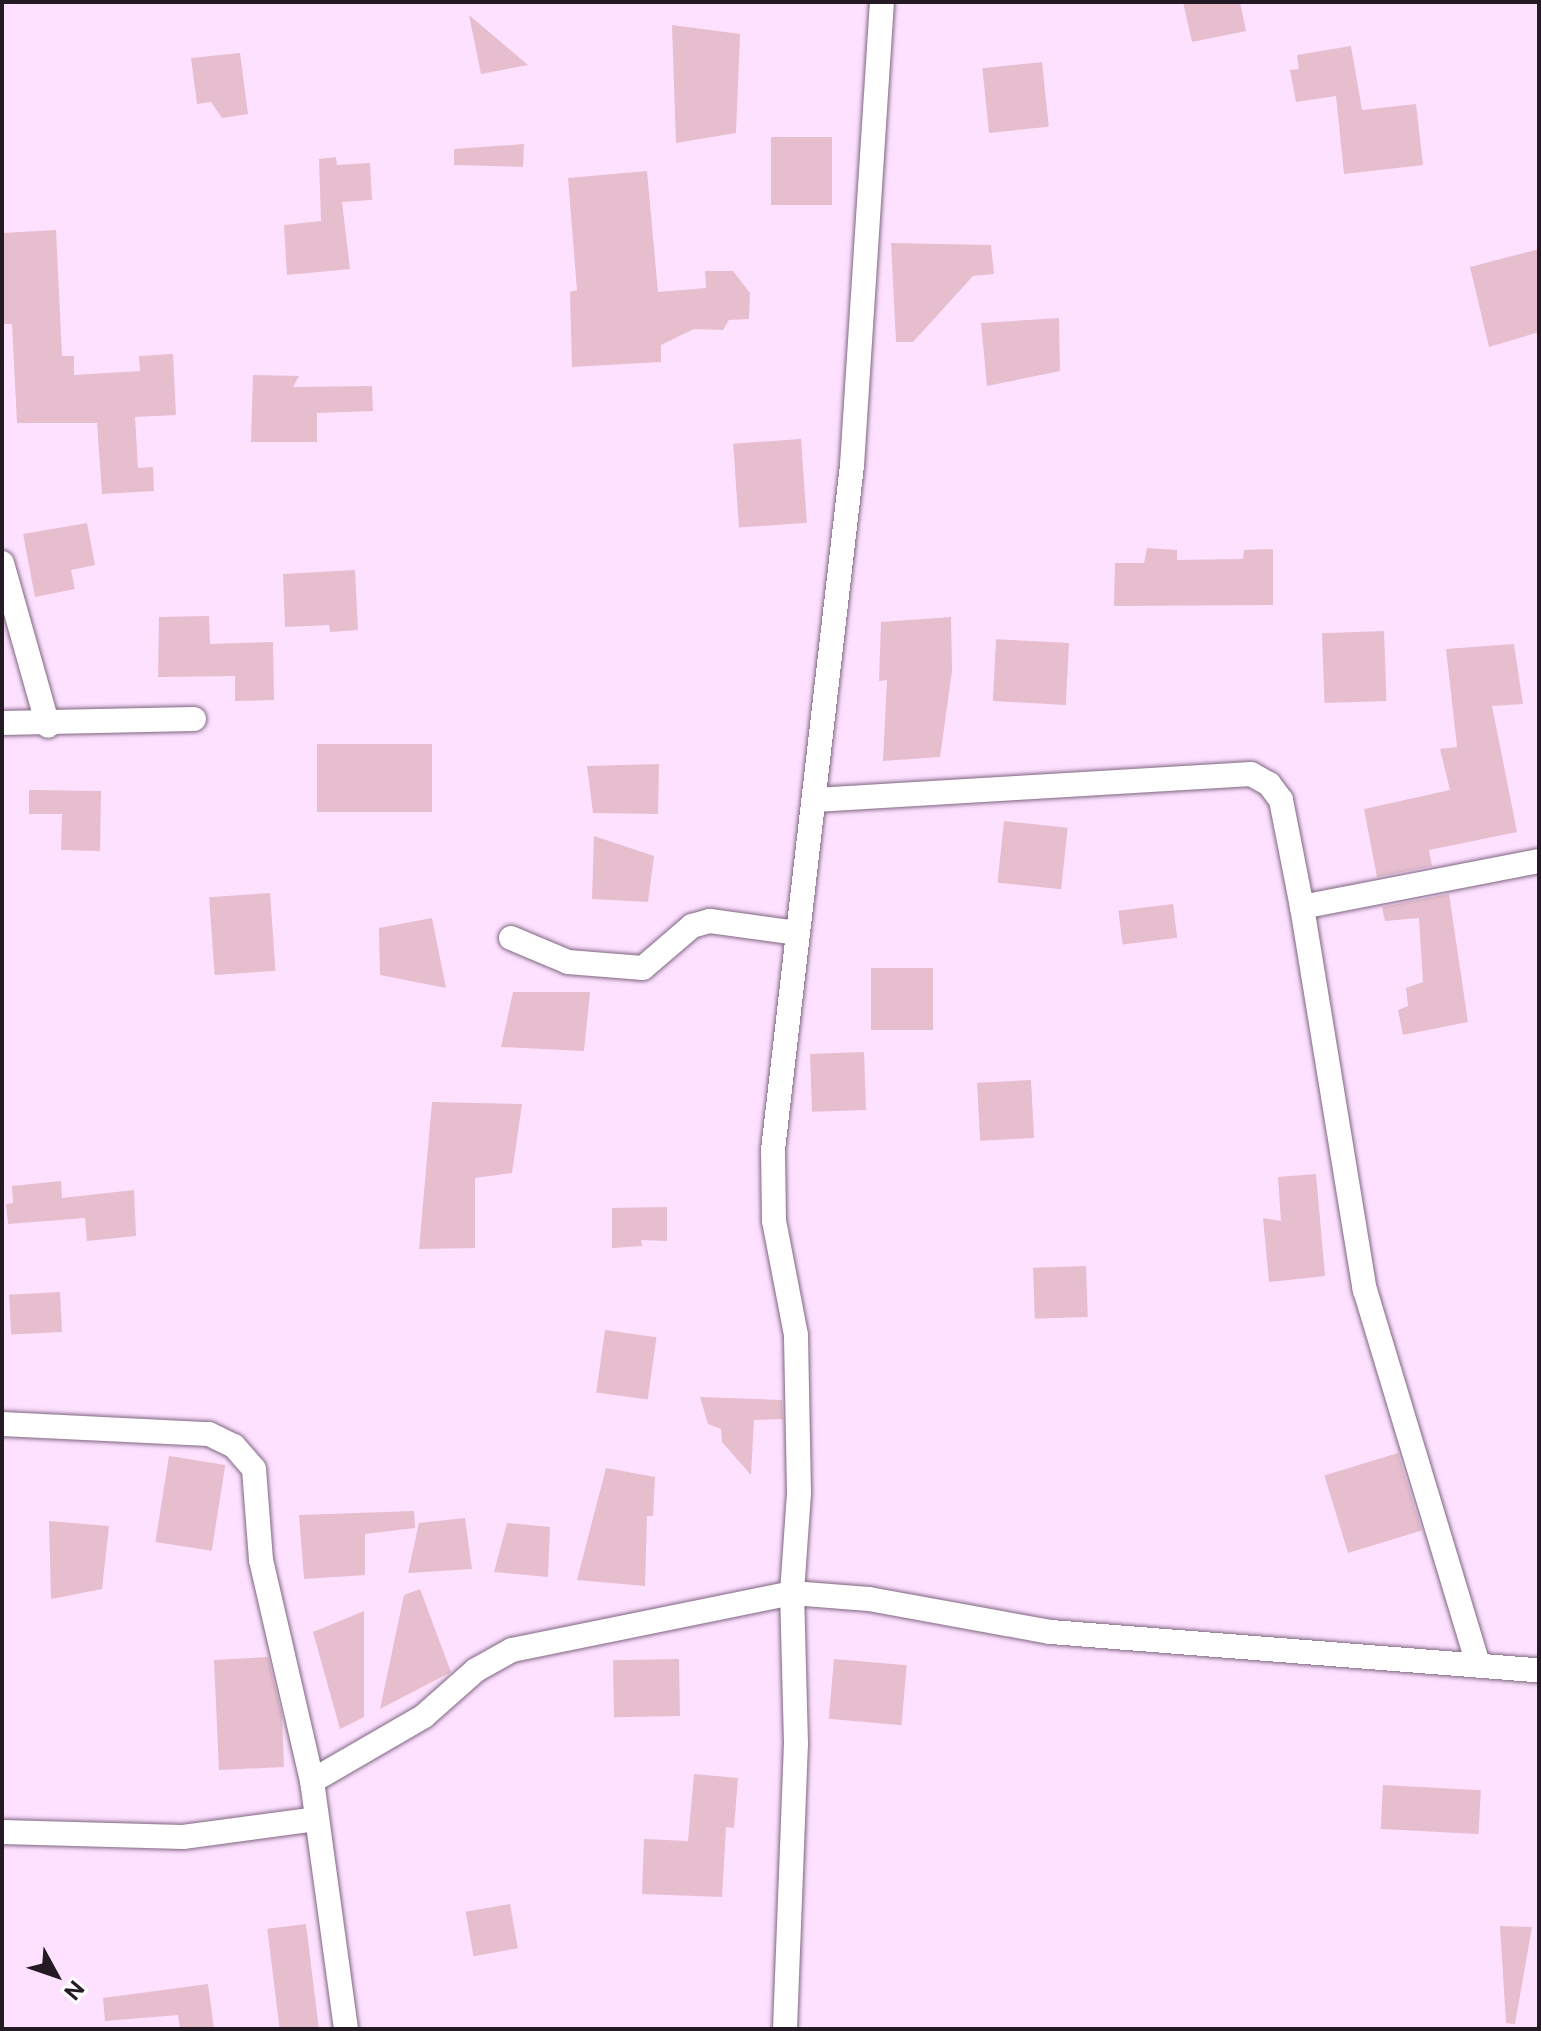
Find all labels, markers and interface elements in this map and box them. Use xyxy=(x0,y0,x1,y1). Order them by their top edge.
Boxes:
north arrow xyxy=(16,1935,96,2015)
text: N xyxy=(59,1975,90,2005)

